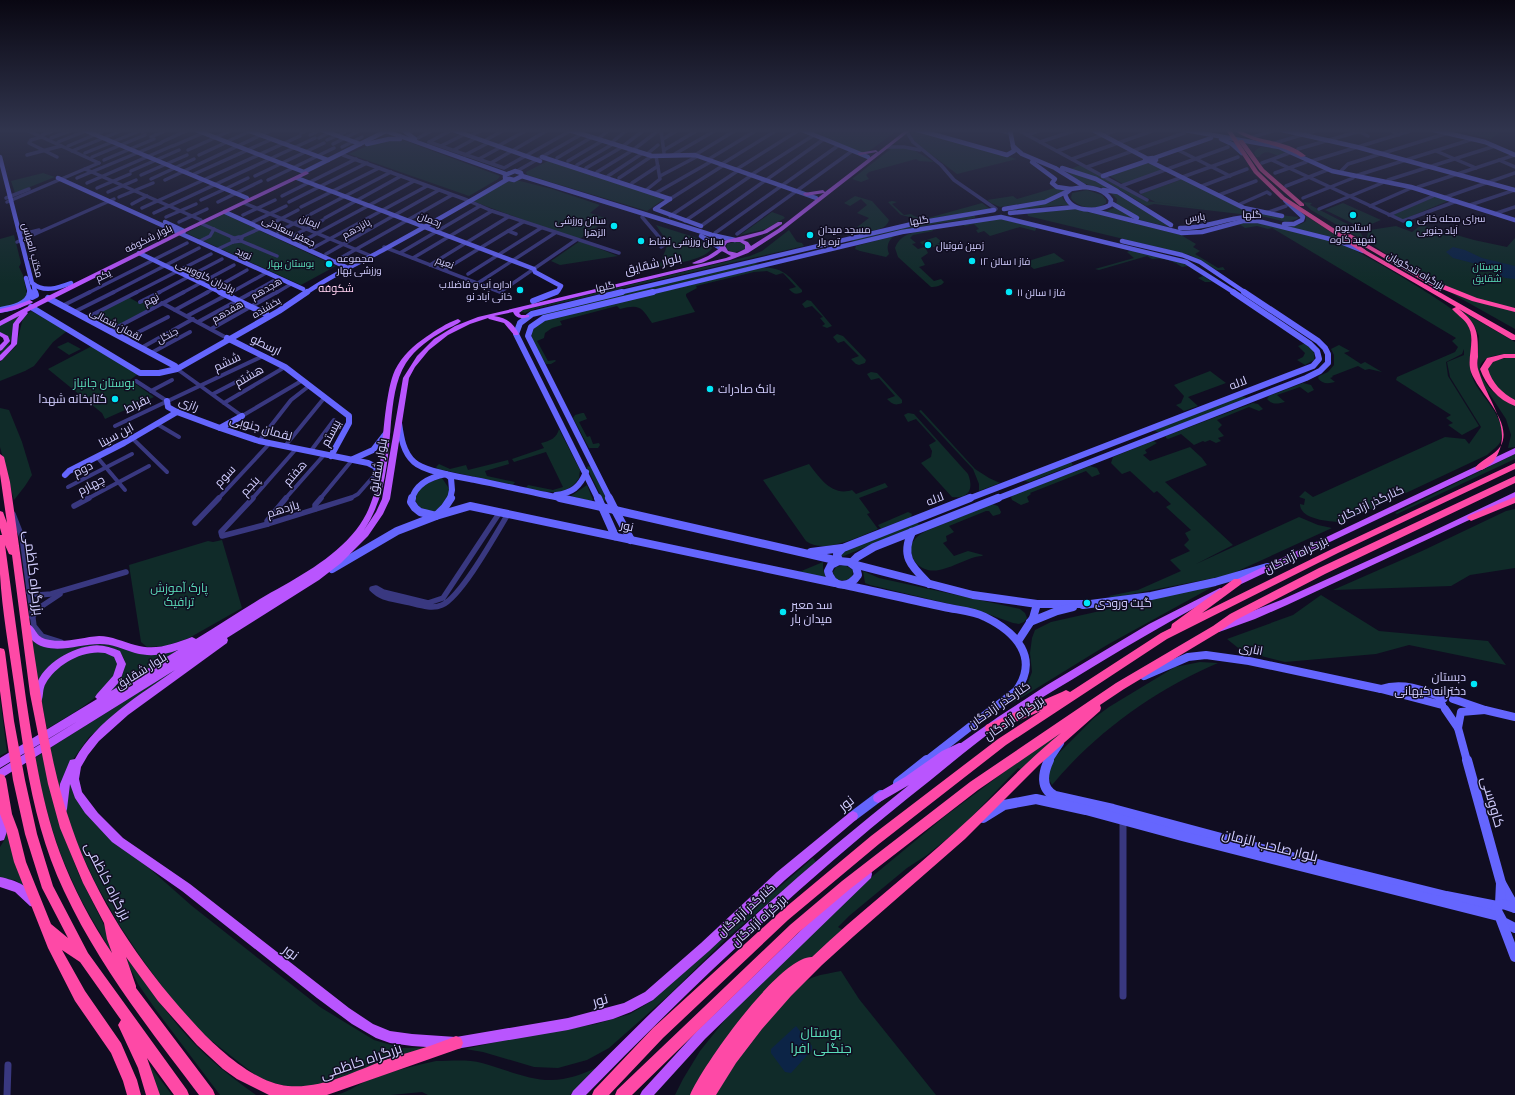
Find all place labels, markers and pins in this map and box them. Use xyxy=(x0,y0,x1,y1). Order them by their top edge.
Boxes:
marker: استادیوم شهید کاوه xyxy=(1348,210,1358,220)
place label: سرای محله خانی آباد جنوبی xyxy=(1417,212,1485,237)
place label: سالن ورزشی الزهرا xyxy=(555,214,606,239)
marker: سرای محله خانی آباد جنوبی xyxy=(1404,219,1414,229)
marker: سالن ورزشی الزهرا xyxy=(609,221,619,231)
place label: استادیوم شهید کاوه xyxy=(1330,221,1376,246)
place label: مسجد میدان تره بار xyxy=(817,223,871,248)
marker: مسجد میدان تره بار xyxy=(805,230,815,240)
place label: سالن ورزشی نشاط xyxy=(649,235,724,248)
marker: سالن ورزشی نشاط xyxy=(636,236,646,246)
place label: زمین فوتبال xyxy=(936,239,984,252)
marker: زمین فوتبال xyxy=(923,240,933,250)
place label: مجموعه ورزشی بهار xyxy=(336,252,382,277)
place label: فاز ۱ سالن ۱۲ xyxy=(980,255,1030,268)
marker: فاز ۱ سالن ۱۲ xyxy=(967,256,977,266)
marker: مجموعه ورزشی بهار xyxy=(324,259,334,269)
place label: اداره آب و فاضلاب خانی آباد نو xyxy=(439,278,512,303)
marker: اداره آب و فاضلاب خانی آباد نو xyxy=(515,285,525,295)
place label: فاز ۱ سالن ۱۱ xyxy=(1017,286,1065,299)
marker: فاز ۱ سالن ۱۱ xyxy=(1004,287,1014,297)
place label: بانک صادرات xyxy=(718,381,775,396)
marker: بانک صادرات xyxy=(705,384,715,394)
place label: کتابخانه شهدا xyxy=(38,391,107,406)
marker: کتابخانه شهدا xyxy=(110,394,120,404)
place label: گیت ورودی xyxy=(1095,595,1152,610)
place label: سد معبر میدان بار xyxy=(790,597,832,626)
marker: گیت ورودی xyxy=(1082,598,1092,608)
marker: سد معبر میدان بار xyxy=(778,607,788,617)
place label: دبستان دخترانه کیهانی xyxy=(1394,669,1466,698)
marker: دبستان دخترانه کیهانی xyxy=(1469,679,1479,689)

